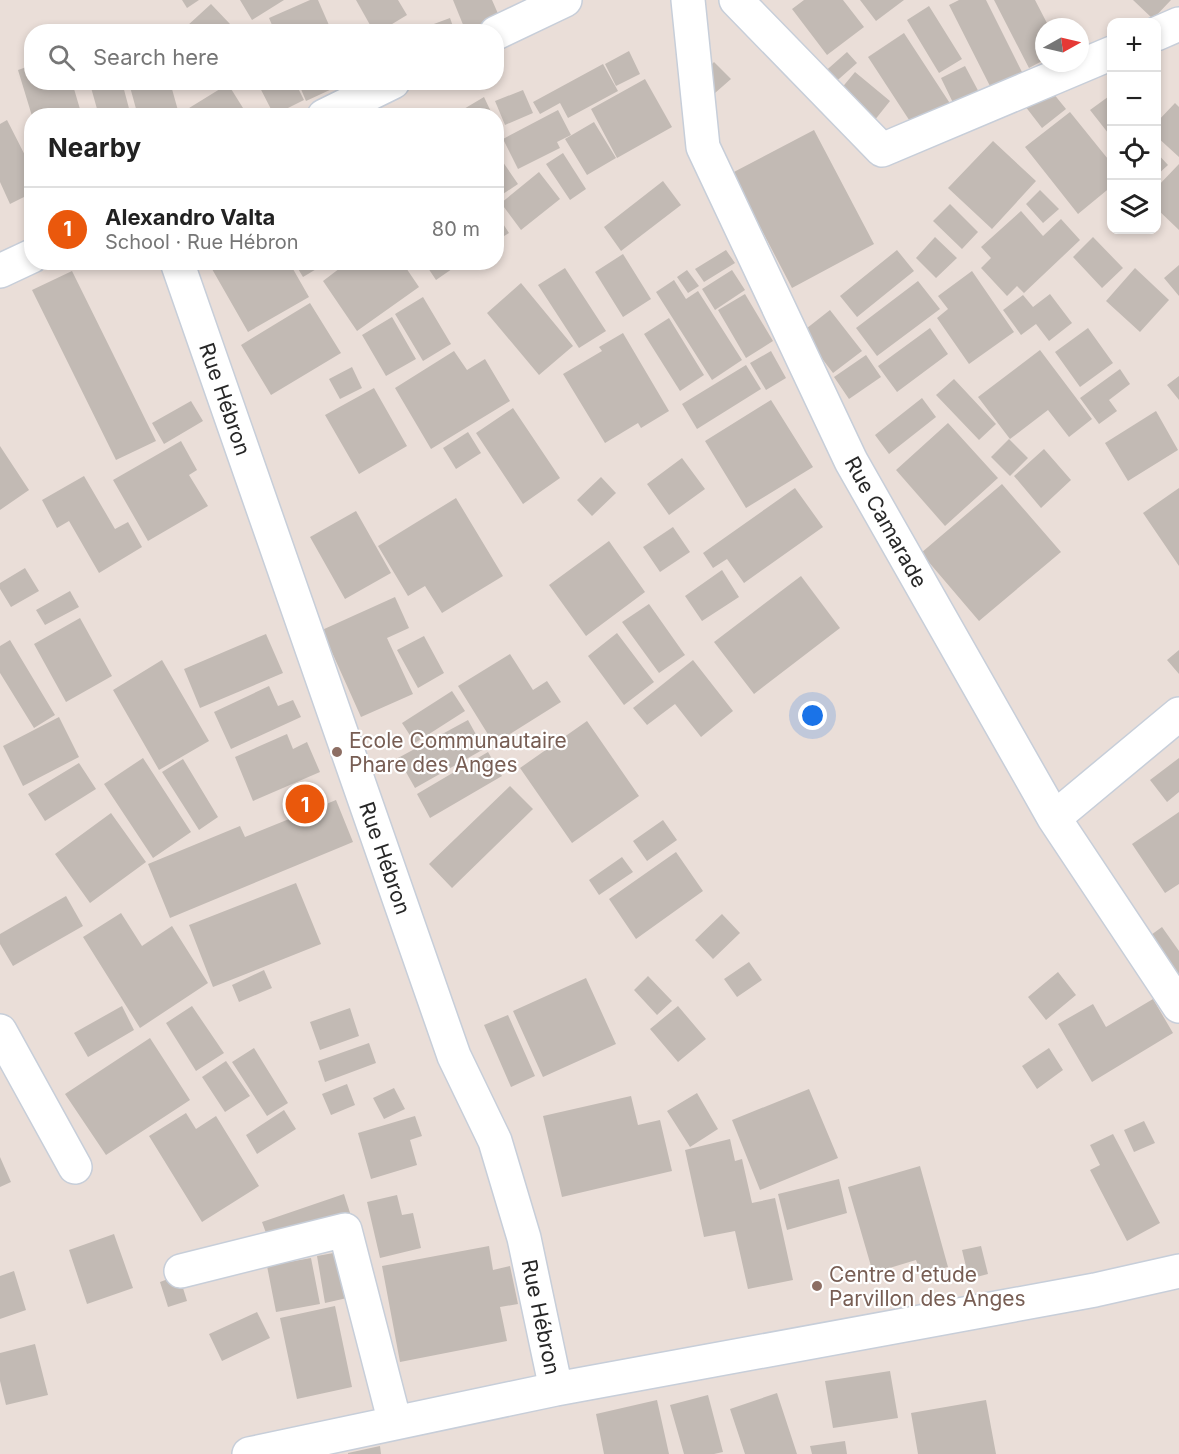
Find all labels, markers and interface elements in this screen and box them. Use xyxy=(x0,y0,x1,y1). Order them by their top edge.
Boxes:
north arrow xyxy=(1035,18,1089,72)
map controls xyxy=(1107,18,1161,234)
button: + xyxy=(1107,18,1161,72)
search box xyxy=(24,24,504,90)
icon: search xyxy=(45,41,78,74)
text: Search here xyxy=(93,44,219,70)
button: − xyxy=(1107,72,1161,126)
button: locate xyxy=(1107,126,1161,180)
text: Nearby xyxy=(48,132,141,163)
button: layers xyxy=(1107,180,1161,234)
text: Alexandro Valta xyxy=(105,204,275,230)
text: 1 xyxy=(63,217,72,241)
text: 80 m xyxy=(432,217,480,241)
text: School · Rue Hébron xyxy=(105,230,299,254)
street label: Rue Hébron xyxy=(194,339,256,459)
street label: Rue Camarade xyxy=(840,452,932,592)
your location xyxy=(798,701,827,730)
place label: Ecole Communautaire Phare des Anges xyxy=(349,728,567,777)
marker: Ecole Communautaire Phare des Anges xyxy=(330,745,344,759)
pin: 1 xyxy=(286,782,324,826)
street label: Rue Hébron xyxy=(354,798,416,918)
street label: Rue Hébron xyxy=(517,1257,565,1377)
place label: Centre d'etude Parvillon des Anges xyxy=(829,1262,1026,1311)
marker: Centre d'etude Parvillon des Anges xyxy=(810,1279,824,1293)

